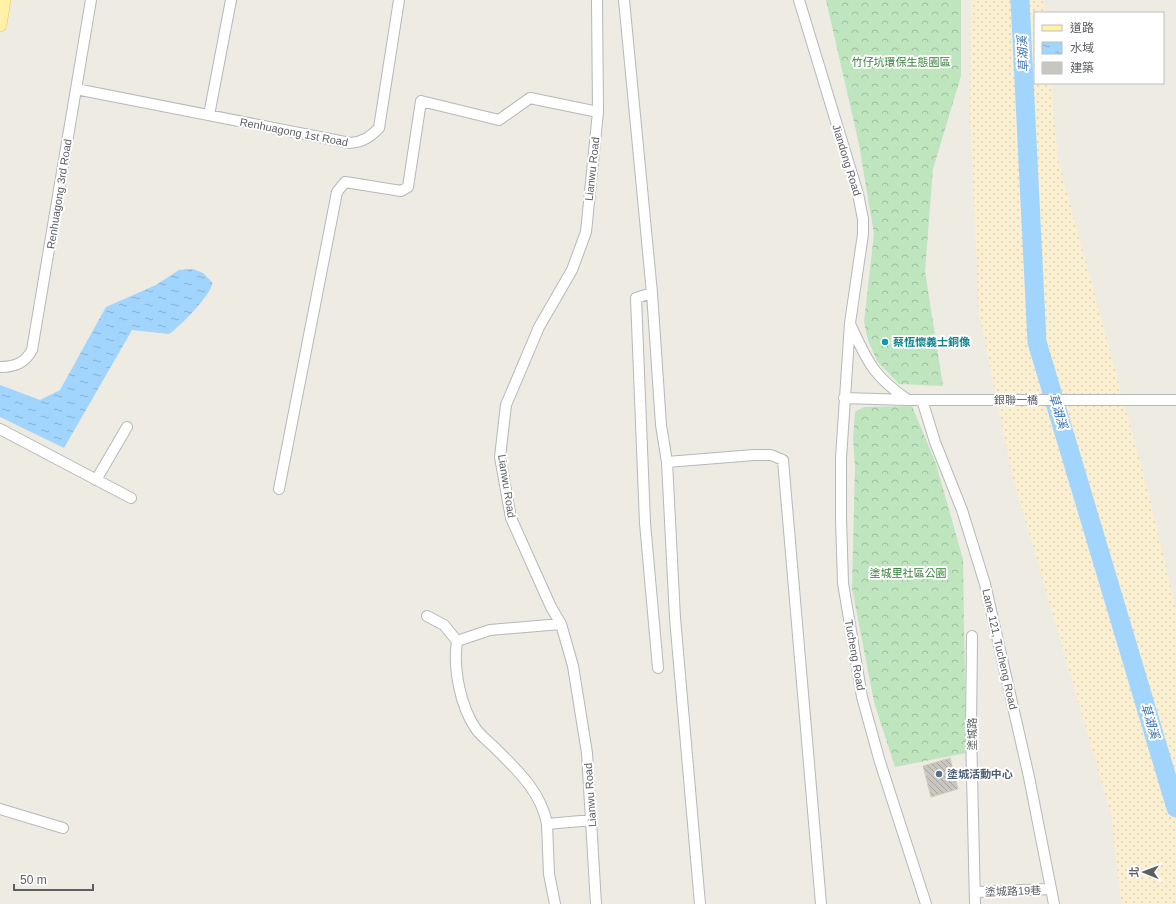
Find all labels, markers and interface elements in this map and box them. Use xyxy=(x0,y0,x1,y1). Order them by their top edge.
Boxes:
legend xyxy=(1034,12,1164,84)
text: 道路 xyxy=(1070,21,1094,35)
water label: 草湖溪 xyxy=(1015,34,1031,72)
text: 水域 xyxy=(1070,41,1094,55)
park label: 竹仔坑環保生態園區 xyxy=(852,56,951,68)
text: 建築 xyxy=(1070,61,1094,75)
street label: Renhuagong 1st Road xyxy=(239,116,349,148)
street label: Jiandong Road xyxy=(830,123,864,197)
street label: Lianwu Road xyxy=(583,136,601,202)
street label: Renhuagong 3rd Road xyxy=(44,138,74,250)
place label: 蔡恆懷義士銅像 xyxy=(893,336,971,348)
marker: 蔡恆懷義士銅像 xyxy=(880,337,890,347)
water label: 草湖溪 xyxy=(1046,392,1071,432)
street label: 銀聯一橋 xyxy=(994,394,1038,406)
street label: Lianwu Road xyxy=(496,453,518,519)
park label: 塗城里社區公園 xyxy=(870,567,947,579)
street label: Lane 121, Tucheng Road xyxy=(980,587,1020,711)
street label: Tucheng Road xyxy=(843,619,867,691)
water label: 草湖溪 xyxy=(1138,702,1163,742)
street label: 塗城路 xyxy=(966,718,978,751)
street label: Lianwu Road xyxy=(582,763,598,827)
place label: 塗城活動中心 xyxy=(947,768,1013,780)
marker: 塗城活動中心 xyxy=(934,769,944,779)
north arrow xyxy=(1124,852,1164,892)
scale bar xyxy=(14,866,93,892)
text: 北 xyxy=(1128,866,1140,877)
text: 50 m xyxy=(20,873,47,887)
street label: 塗城路19巷 xyxy=(985,884,1041,898)

